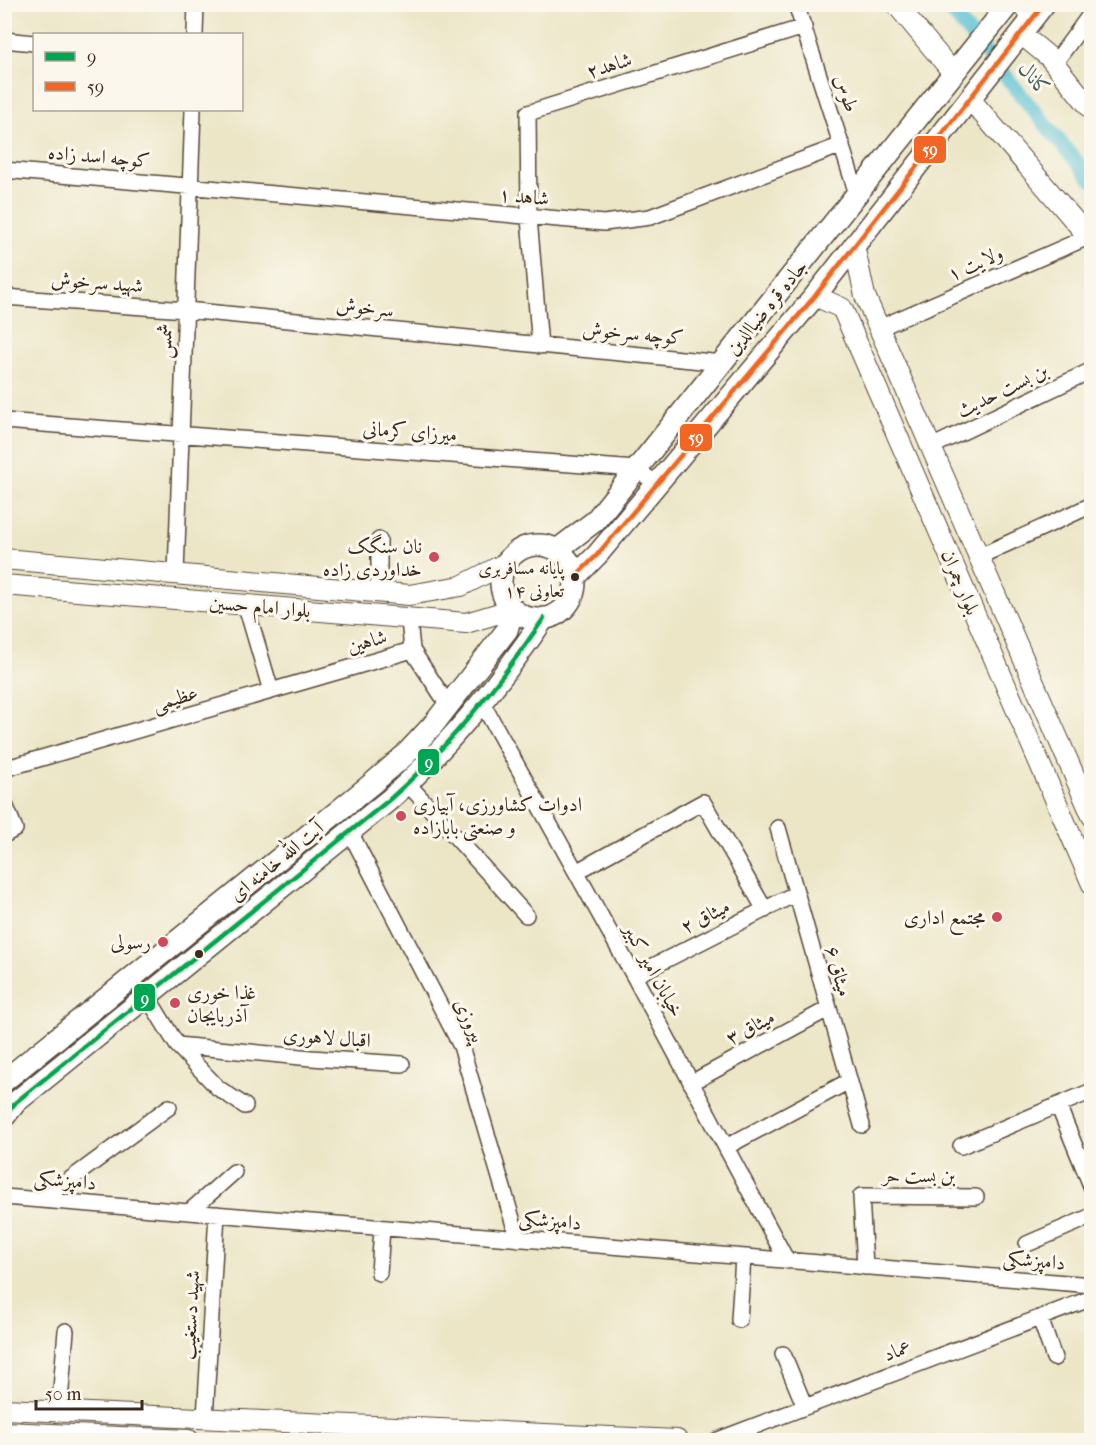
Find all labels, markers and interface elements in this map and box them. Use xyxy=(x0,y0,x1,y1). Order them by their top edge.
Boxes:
legend xyxy=(33,33,243,111)
text: 9 xyxy=(87,47,96,68)
street label: شاهد۲ xyxy=(584,48,635,83)
water label: کانال xyxy=(1014,57,1056,101)
street label: طوس xyxy=(829,71,863,115)
text: 59 xyxy=(87,77,104,98)
line badge: 59 xyxy=(913,135,947,164)
text: 59 xyxy=(922,140,938,160)
street label: کوچه اسد زاده xyxy=(47,141,151,174)
street label: شاهد ۱ xyxy=(498,183,550,210)
street label: ولایت ۱ xyxy=(944,241,1006,286)
street label: جاده قره ضیاالدین xyxy=(721,255,813,360)
street label: شهید سرخوش xyxy=(50,268,144,299)
street label: سرخوش xyxy=(335,293,395,324)
street label: کوچه سرخوش xyxy=(581,318,685,351)
street label: شمس xyxy=(152,323,179,359)
street label: بن بست حدیث xyxy=(953,358,1052,422)
street label: میرزای کرمانی xyxy=(362,417,458,447)
line badge: 59 xyxy=(679,423,713,452)
text: 59 xyxy=(688,428,704,448)
place label: نان سنگک خداوردی زاده xyxy=(323,533,422,581)
street label: بلوار چمران xyxy=(936,546,985,619)
marker: نان سنگک خداوردی زاده xyxy=(427,550,441,564)
place label: پایانه مسافربری تعاونی ۱۴ xyxy=(478,558,566,602)
marker: پایانه مسافربری تعاونی ۱۴ xyxy=(569,571,581,583)
street label: بلوار امام حسین xyxy=(208,591,312,628)
street label: شاهین xyxy=(345,625,390,658)
street label: عظیمی xyxy=(150,681,201,718)
line badge: 9 xyxy=(417,748,440,776)
text: 9 xyxy=(424,753,433,773)
place label: ادوات کشاورزی، آبیاری و صنعتی بابازاده xyxy=(413,792,582,842)
marker: ادوات کشاورزی، آبیاری و صنعتی بابازاده xyxy=(394,809,408,823)
street label: آیت الله خامنه ای xyxy=(222,812,330,906)
street label: میثاق ۲ xyxy=(677,894,734,938)
place label: مجتمع اداری xyxy=(904,906,985,935)
marker: مجتمع اداری xyxy=(990,910,1004,924)
street label: خیابان امیر کبیر xyxy=(618,918,689,1021)
place label: رسولی xyxy=(110,931,151,955)
marker: رسولی xyxy=(156,935,170,949)
street label: میثاق ۶ xyxy=(820,943,857,999)
unlabelled marker xyxy=(193,948,205,960)
place label: غذا خوری آذربایجان xyxy=(187,981,256,1027)
line badge: 9 xyxy=(133,983,156,1012)
text: 9 xyxy=(140,989,149,1009)
street label: پیروزی xyxy=(447,994,490,1048)
marker: غذا خوری آذربایجان xyxy=(168,996,182,1010)
street label: میثاق ۳ xyxy=(722,1005,779,1050)
street label: اقبال لاهوری xyxy=(282,1023,372,1053)
street label: بن بست حر xyxy=(881,1164,956,1187)
street label: دامپزشکی xyxy=(33,1166,97,1197)
street label: دامپزشکی xyxy=(518,1206,582,1237)
street label: دامپزشکی xyxy=(1002,1246,1066,1277)
street label: شهید دستغیب xyxy=(177,1270,206,1361)
street label: عماد xyxy=(880,1335,914,1366)
scale bar xyxy=(36,1373,142,1411)
text: 50 m xyxy=(45,1384,82,1405)

